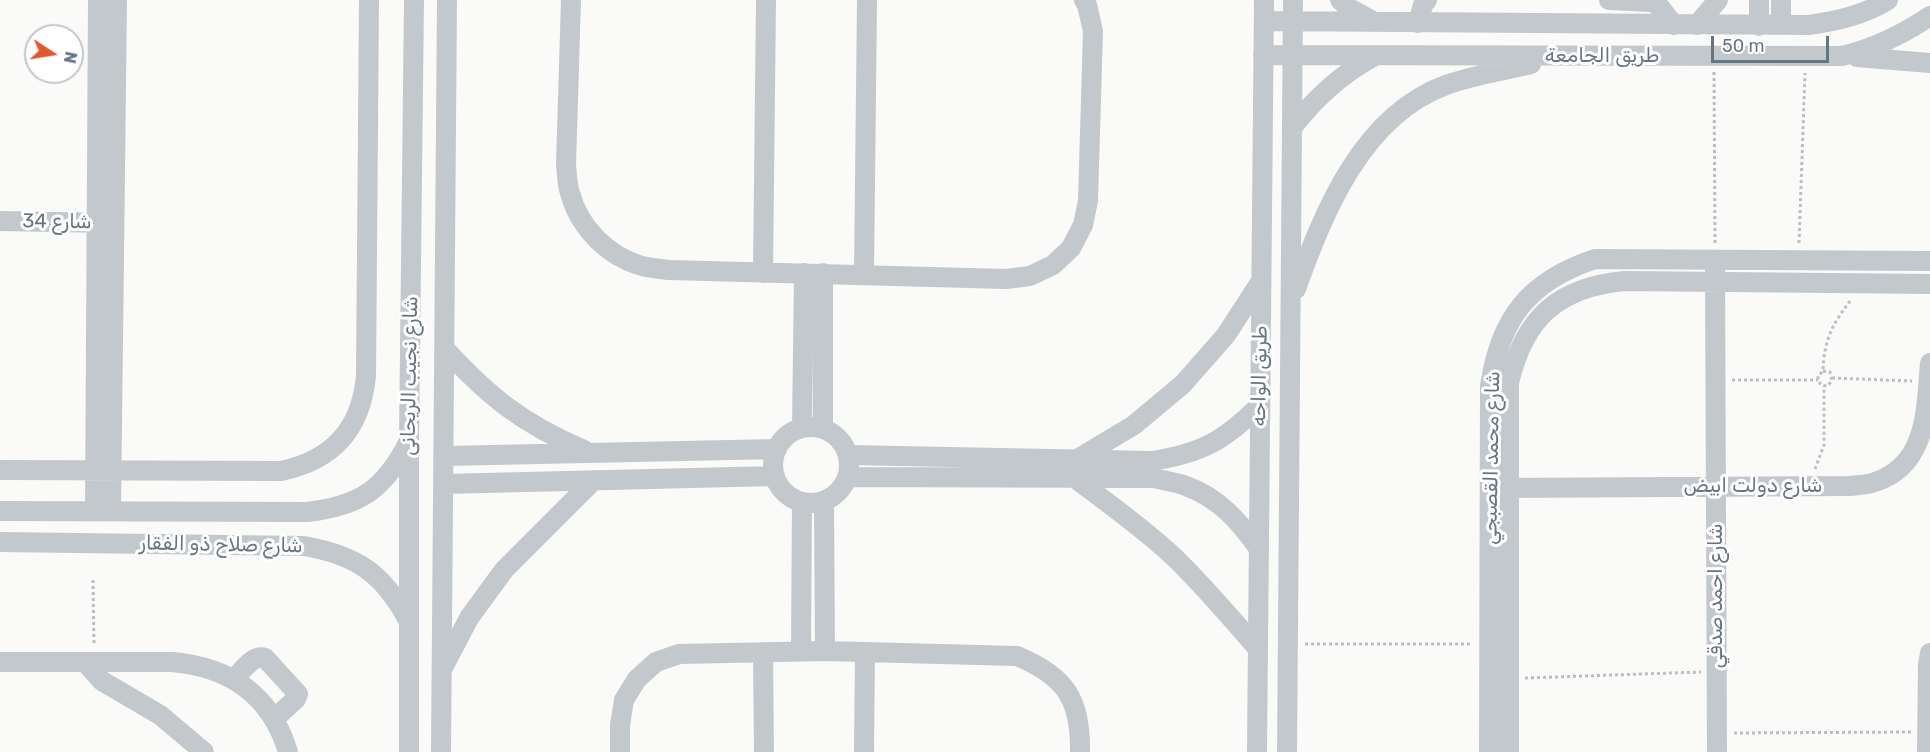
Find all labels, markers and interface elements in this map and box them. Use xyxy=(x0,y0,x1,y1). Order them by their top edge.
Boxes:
north arrow xyxy=(24,24,84,84)
scale bar xyxy=(1714,24,1832,62)
text: 50 m xyxy=(1722,35,1765,57)
street label: طريق الجامعة xyxy=(1545,44,1659,68)
text: N xyxy=(60,50,81,65)
street label: شارع 34 xyxy=(22,209,92,235)
street label: شارع نجيب الريحانى xyxy=(397,296,423,456)
street label: طريق الواحه xyxy=(1247,325,1273,427)
street label: شارع محمد القصبجي xyxy=(1478,371,1506,545)
street label: شارع دولت ابيض xyxy=(1683,474,1823,498)
street label: شارع احمد صدقي xyxy=(1704,523,1728,669)
street label: شارع صلاح ذو الفقار xyxy=(139,532,303,558)

